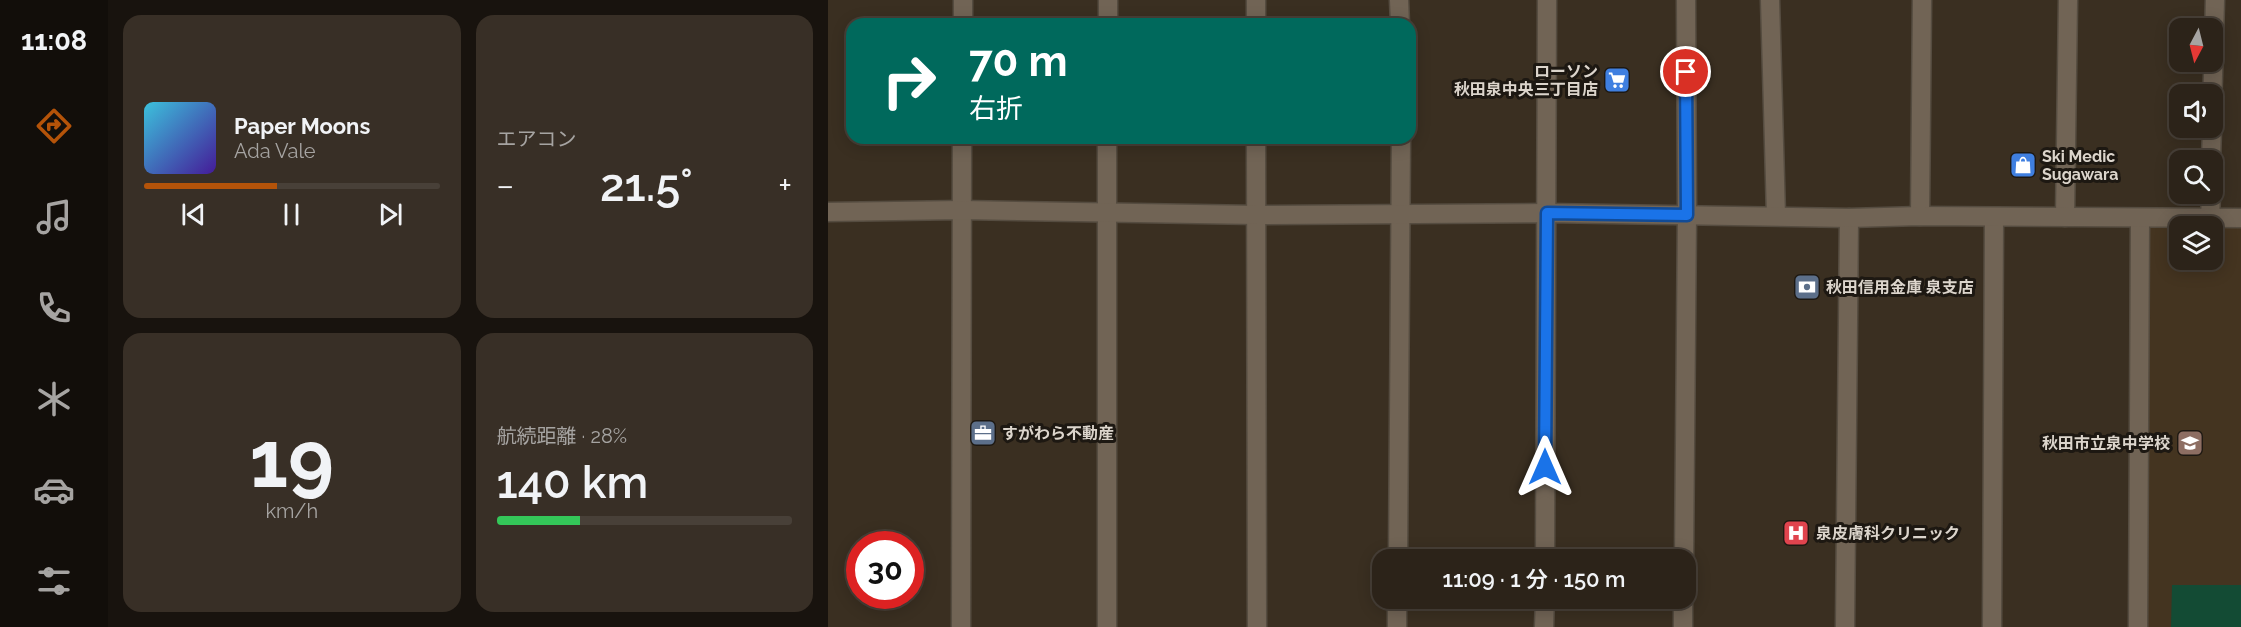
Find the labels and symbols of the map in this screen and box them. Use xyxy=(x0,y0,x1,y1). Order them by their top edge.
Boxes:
north arrow xyxy=(2169,18,2223,72)
pin xyxy=(1660,46,1711,97)
place label: ローソン 秋田泉中央三丁目店 xyxy=(1454,62,1598,99)
supermarket icon: ローソン 秋田泉中央三丁目店 xyxy=(1602,65,1632,95)
place label: Ski Medic Sugawara xyxy=(2042,147,2118,184)
shop icon: Ski Medic Sugawara xyxy=(2008,150,2038,180)
bank icon: 秋田信用金庫 泉支店 xyxy=(1792,272,1822,302)
place label: 秋田信用金庫 泉支店 xyxy=(1826,278,1974,297)
office icon: すがわら不動産 xyxy=(968,418,998,448)
place label: すがわら不動産 xyxy=(1002,424,1114,443)
school or university icon: 秋田市立泉中学校 xyxy=(2175,428,2205,458)
place label: 秋田市立泉中学校 xyxy=(2042,434,2170,453)
position arrow xyxy=(1513,435,1577,499)
hospital icon: 泉皮膚科クリニック xyxy=(1781,518,1811,548)
place label: 泉皮膚科クリニック xyxy=(1816,524,1960,543)
speed limit sign: 30 xyxy=(846,531,924,609)

